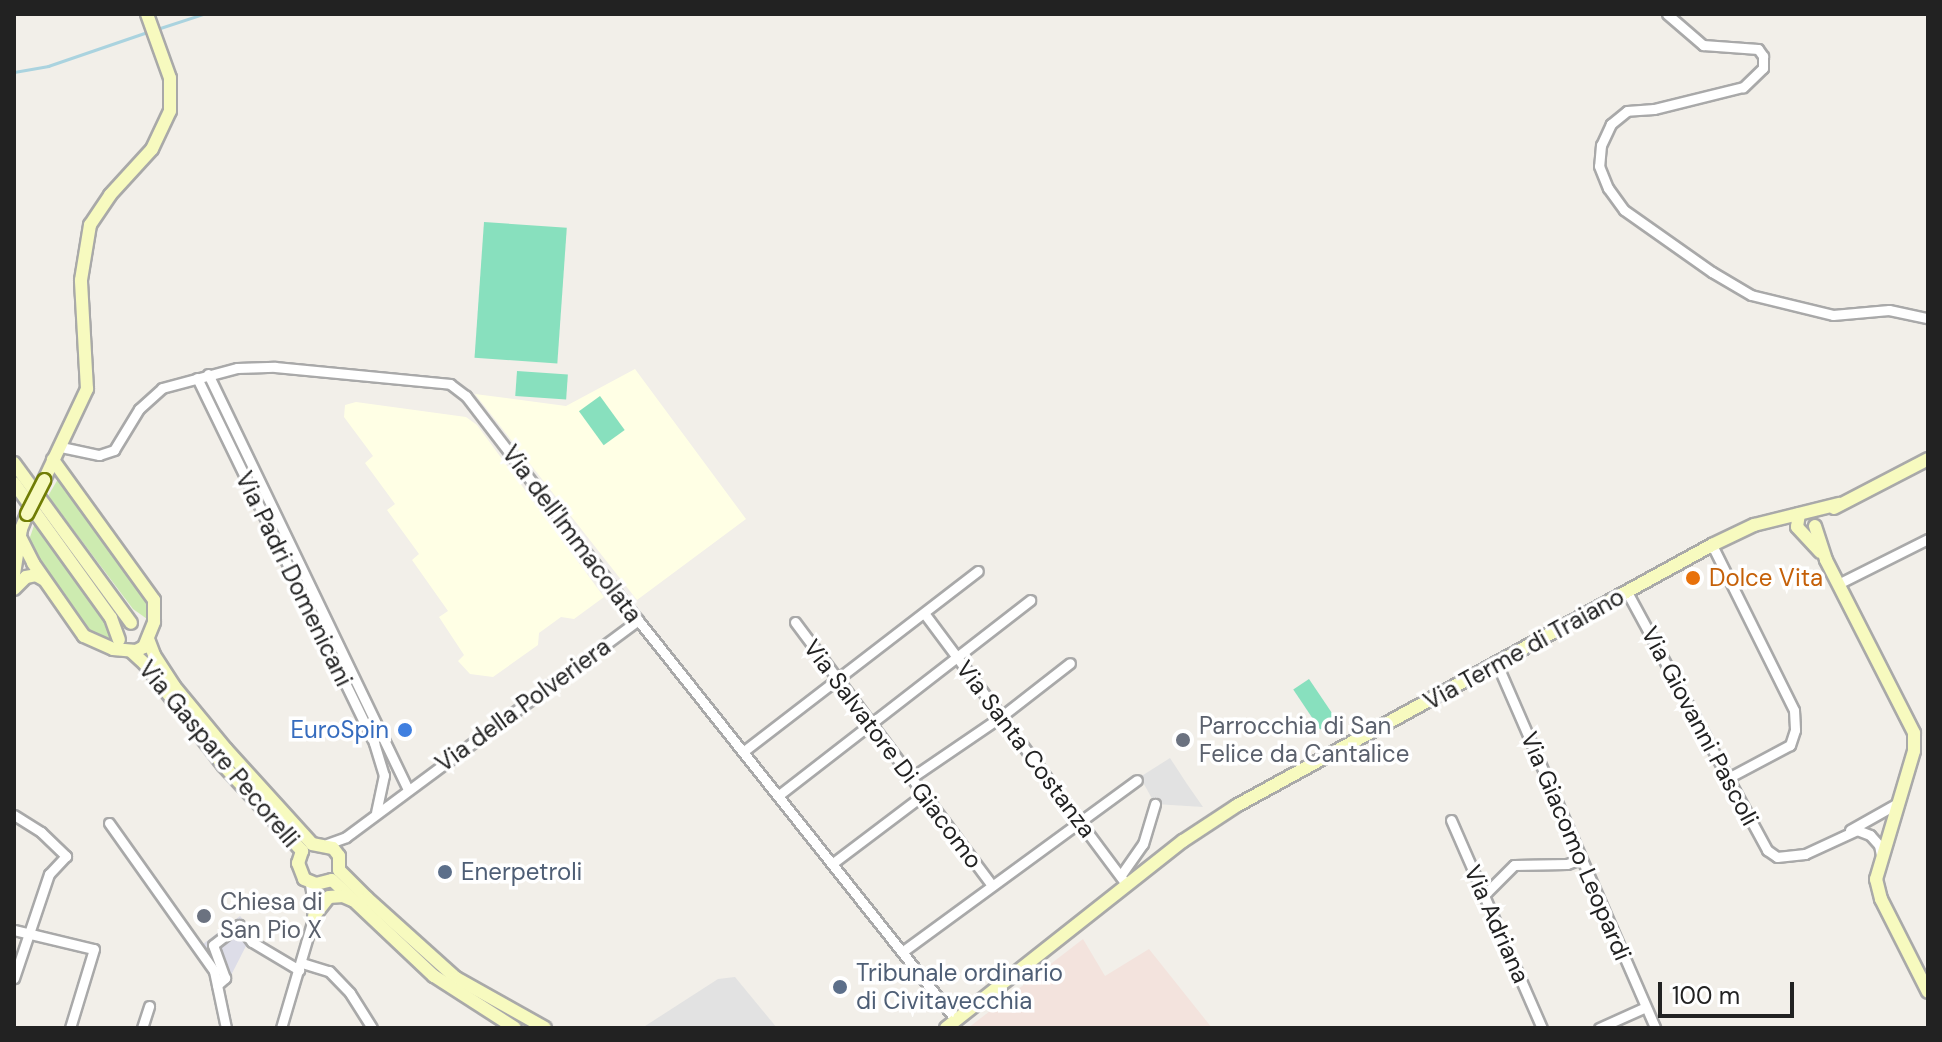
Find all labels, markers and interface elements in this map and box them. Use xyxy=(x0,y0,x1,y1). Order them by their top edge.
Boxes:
street label: Via dell'Immacolata xyxy=(496,440,648,628)
street label: Via Padri Domenicani xyxy=(229,467,359,691)
place label: Dolce Vita xyxy=(1709,564,1823,592)
marker: Dolce Vita xyxy=(1684,569,1702,587)
street label: Via Terme di Traiano xyxy=(1419,582,1629,716)
street label: Via Giovanni Pascoli xyxy=(1635,622,1765,830)
street label: Via della Polveriera xyxy=(430,632,616,778)
street label: Via Salvatore Di Giacomo xyxy=(797,634,989,874)
street label: Via Gaspare Pecorelli xyxy=(133,655,305,853)
street label: Via Santa Costanza xyxy=(950,655,1102,843)
place label: Parrocchia di San Felice da Cantalice xyxy=(1199,712,1409,768)
place label: EuroSpin xyxy=(291,716,389,744)
marker: EuroSpin xyxy=(396,721,414,739)
street label: Via Giacomo Leopardi xyxy=(1515,727,1637,965)
marker: Parrocchia di San Felice da Cantalice xyxy=(1174,731,1192,749)
place label: Enerpetroli xyxy=(461,858,582,886)
street label: Via Adriana xyxy=(1458,861,1536,987)
marker: Enerpetroli xyxy=(436,863,454,881)
place label: Chiesa di San Pio X xyxy=(220,888,323,944)
marker: Chiesa di San Pio X xyxy=(195,907,213,925)
place label: Tribunale ordinario di Civitavecchia xyxy=(856,959,1063,1015)
scale bar xyxy=(1662,966,1798,1016)
marker: Tribunale ordinario di Civitavecchia xyxy=(831,978,849,996)
text: 100 m xyxy=(1672,980,1740,1011)

